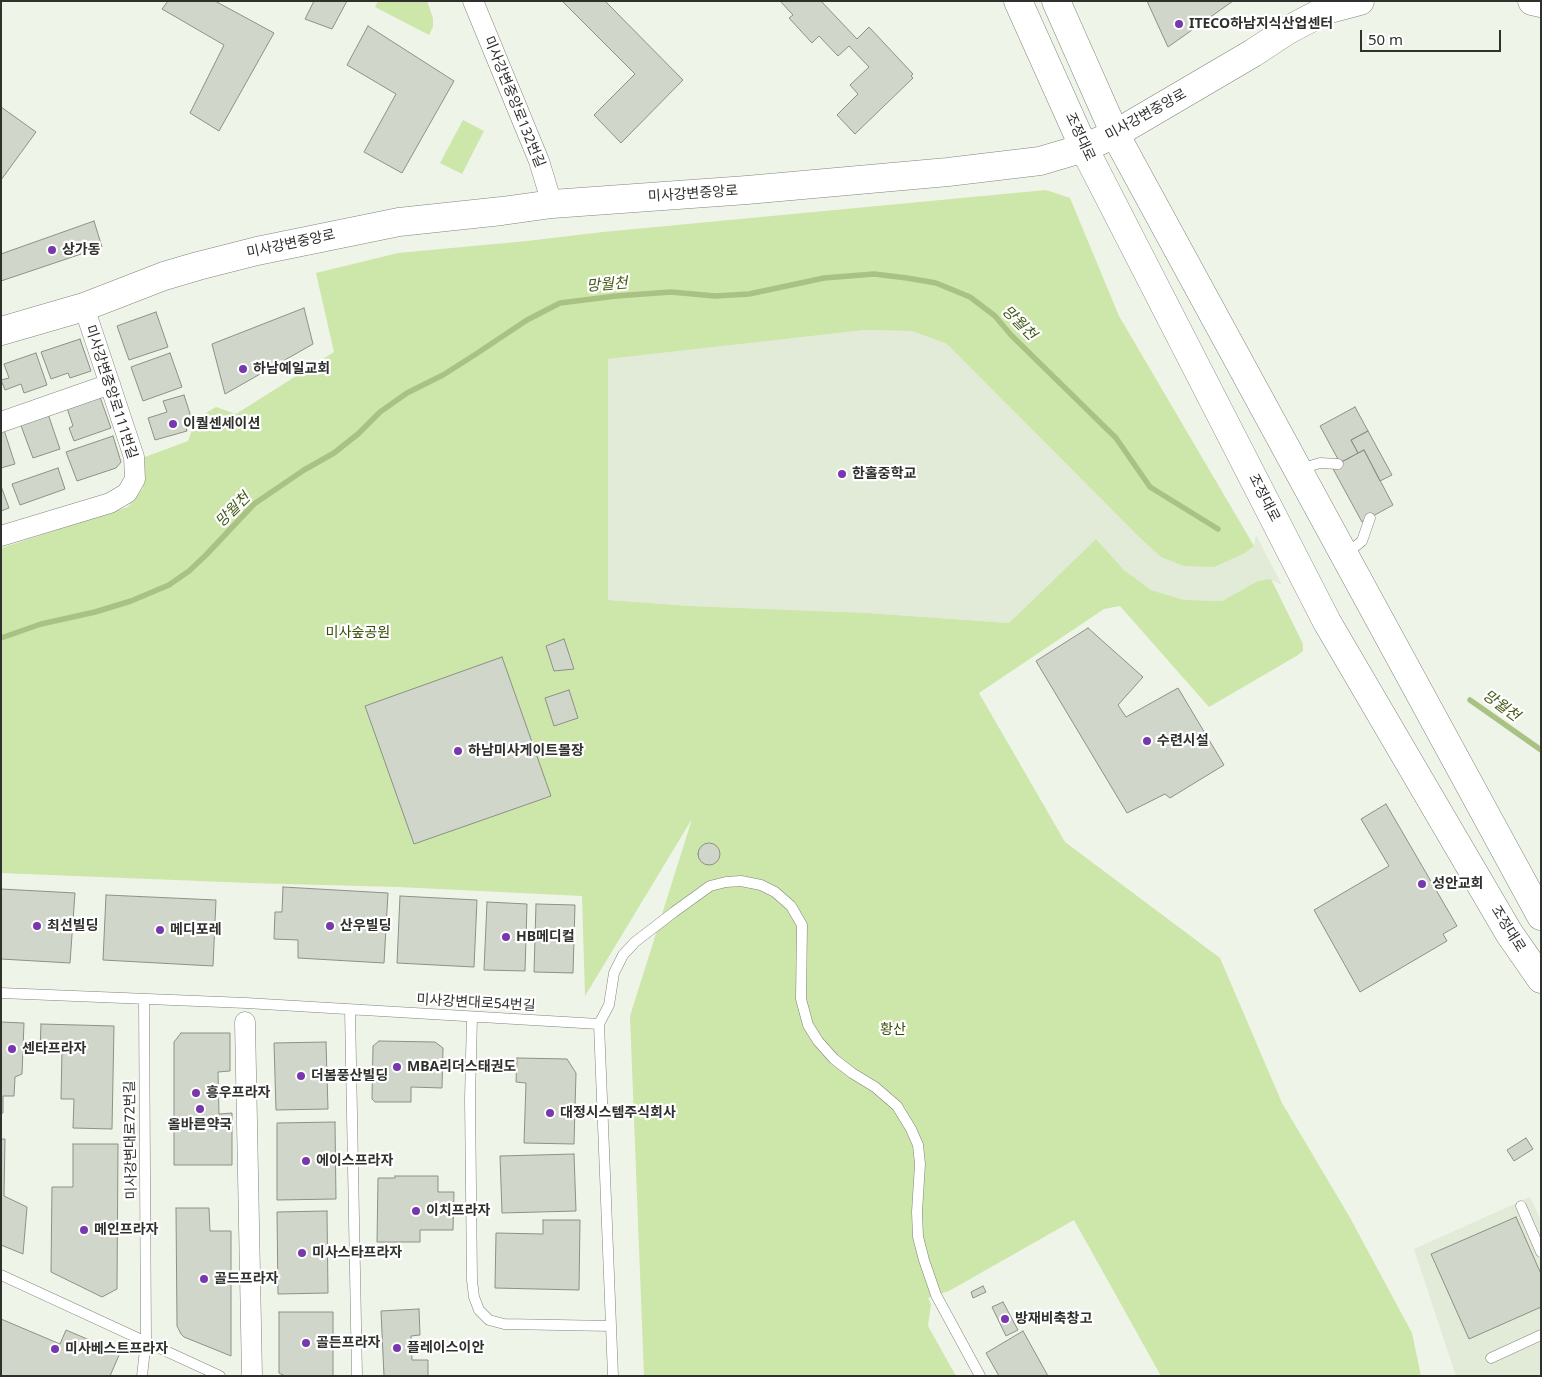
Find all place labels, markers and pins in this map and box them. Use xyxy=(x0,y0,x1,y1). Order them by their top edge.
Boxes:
place label: ITECO하남지식산업센터 xyxy=(1189,16,1333,32)
marker: ITECO하남지식산업센터 xyxy=(1173,18,1185,30)
place label: 상가동 xyxy=(62,242,101,258)
marker: 상가동 xyxy=(46,244,58,256)
place label: 하남예일교회 xyxy=(253,361,330,377)
marker: 하남예일교회 xyxy=(237,363,249,375)
place label: 이퀄센세이션 xyxy=(183,416,260,432)
marker: 이퀄센세이션 xyxy=(167,418,179,430)
place label: 한홀중학교 xyxy=(852,466,916,482)
marker: 한홀중학교 xyxy=(836,468,848,480)
place label: 수련시설 xyxy=(1157,733,1209,749)
marker: 수련시설 xyxy=(1141,735,1153,747)
place label: 하남미사게이트볼장 xyxy=(468,743,584,759)
marker: 하남미사게이트볼장 xyxy=(452,745,464,757)
place label: 성안교회 xyxy=(1432,876,1484,892)
marker: 성안교회 xyxy=(1416,878,1428,890)
place label: 최선빌딩 xyxy=(47,918,99,934)
place label: 산우빌딩 xyxy=(340,918,392,934)
marker: 최선빌딩 xyxy=(31,920,43,932)
marker: 산우빌딩 xyxy=(324,920,336,932)
place label: 메디포레 xyxy=(170,922,222,938)
marker: 메디포레 xyxy=(154,924,166,936)
place label: HB메디컬 xyxy=(516,929,575,945)
marker: HB메디컬 xyxy=(500,931,512,943)
place label: 센타프라자 xyxy=(22,1041,86,1057)
marker: 센타프라자 xyxy=(6,1043,18,1055)
place label: MBA리더스태권도 xyxy=(407,1059,516,1075)
marker: MBA리더스태권도 xyxy=(391,1061,403,1073)
place label: 더봄풍산빌딩 xyxy=(311,1068,388,1084)
marker: 더봄풍산빌딩 xyxy=(295,1070,307,1082)
place label: 흥우프라자 xyxy=(206,1085,270,1101)
marker: 흥우프라자 xyxy=(190,1087,202,1099)
marker: 올바른약국 xyxy=(194,1103,206,1115)
place label: 대정시스템주식회사 xyxy=(560,1105,676,1121)
marker: 대정시스템주식회사 xyxy=(544,1107,556,1119)
place label: 올바른약국 xyxy=(168,1117,232,1133)
place label: 에이스프라자 xyxy=(316,1153,393,1169)
marker: 에이스프라자 xyxy=(300,1155,312,1167)
place label: 이치프라자 xyxy=(426,1203,490,1219)
marker: 이치프라자 xyxy=(410,1205,422,1217)
place label: 메인프라자 xyxy=(94,1222,158,1238)
marker: 메인프라자 xyxy=(78,1224,90,1236)
place label: 미사스타프라자 xyxy=(312,1245,402,1261)
marker: 미사스타프라자 xyxy=(296,1247,308,1259)
place label: 골드프라자 xyxy=(214,1271,278,1287)
marker: 골드프라자 xyxy=(198,1273,210,1285)
place label: 방재비축창고 xyxy=(1015,1311,1092,1327)
marker: 방재비축창고 xyxy=(999,1313,1011,1325)
place label: 골든프라자 xyxy=(316,1335,380,1351)
marker: 골든프라자 xyxy=(300,1337,312,1349)
place label: 플레이스이안 xyxy=(407,1340,484,1356)
place label: 미사베스트프라자 xyxy=(65,1341,168,1357)
marker: 플레이스이안 xyxy=(391,1342,403,1354)
marker: 미사베스트프라자 xyxy=(49,1343,61,1355)

